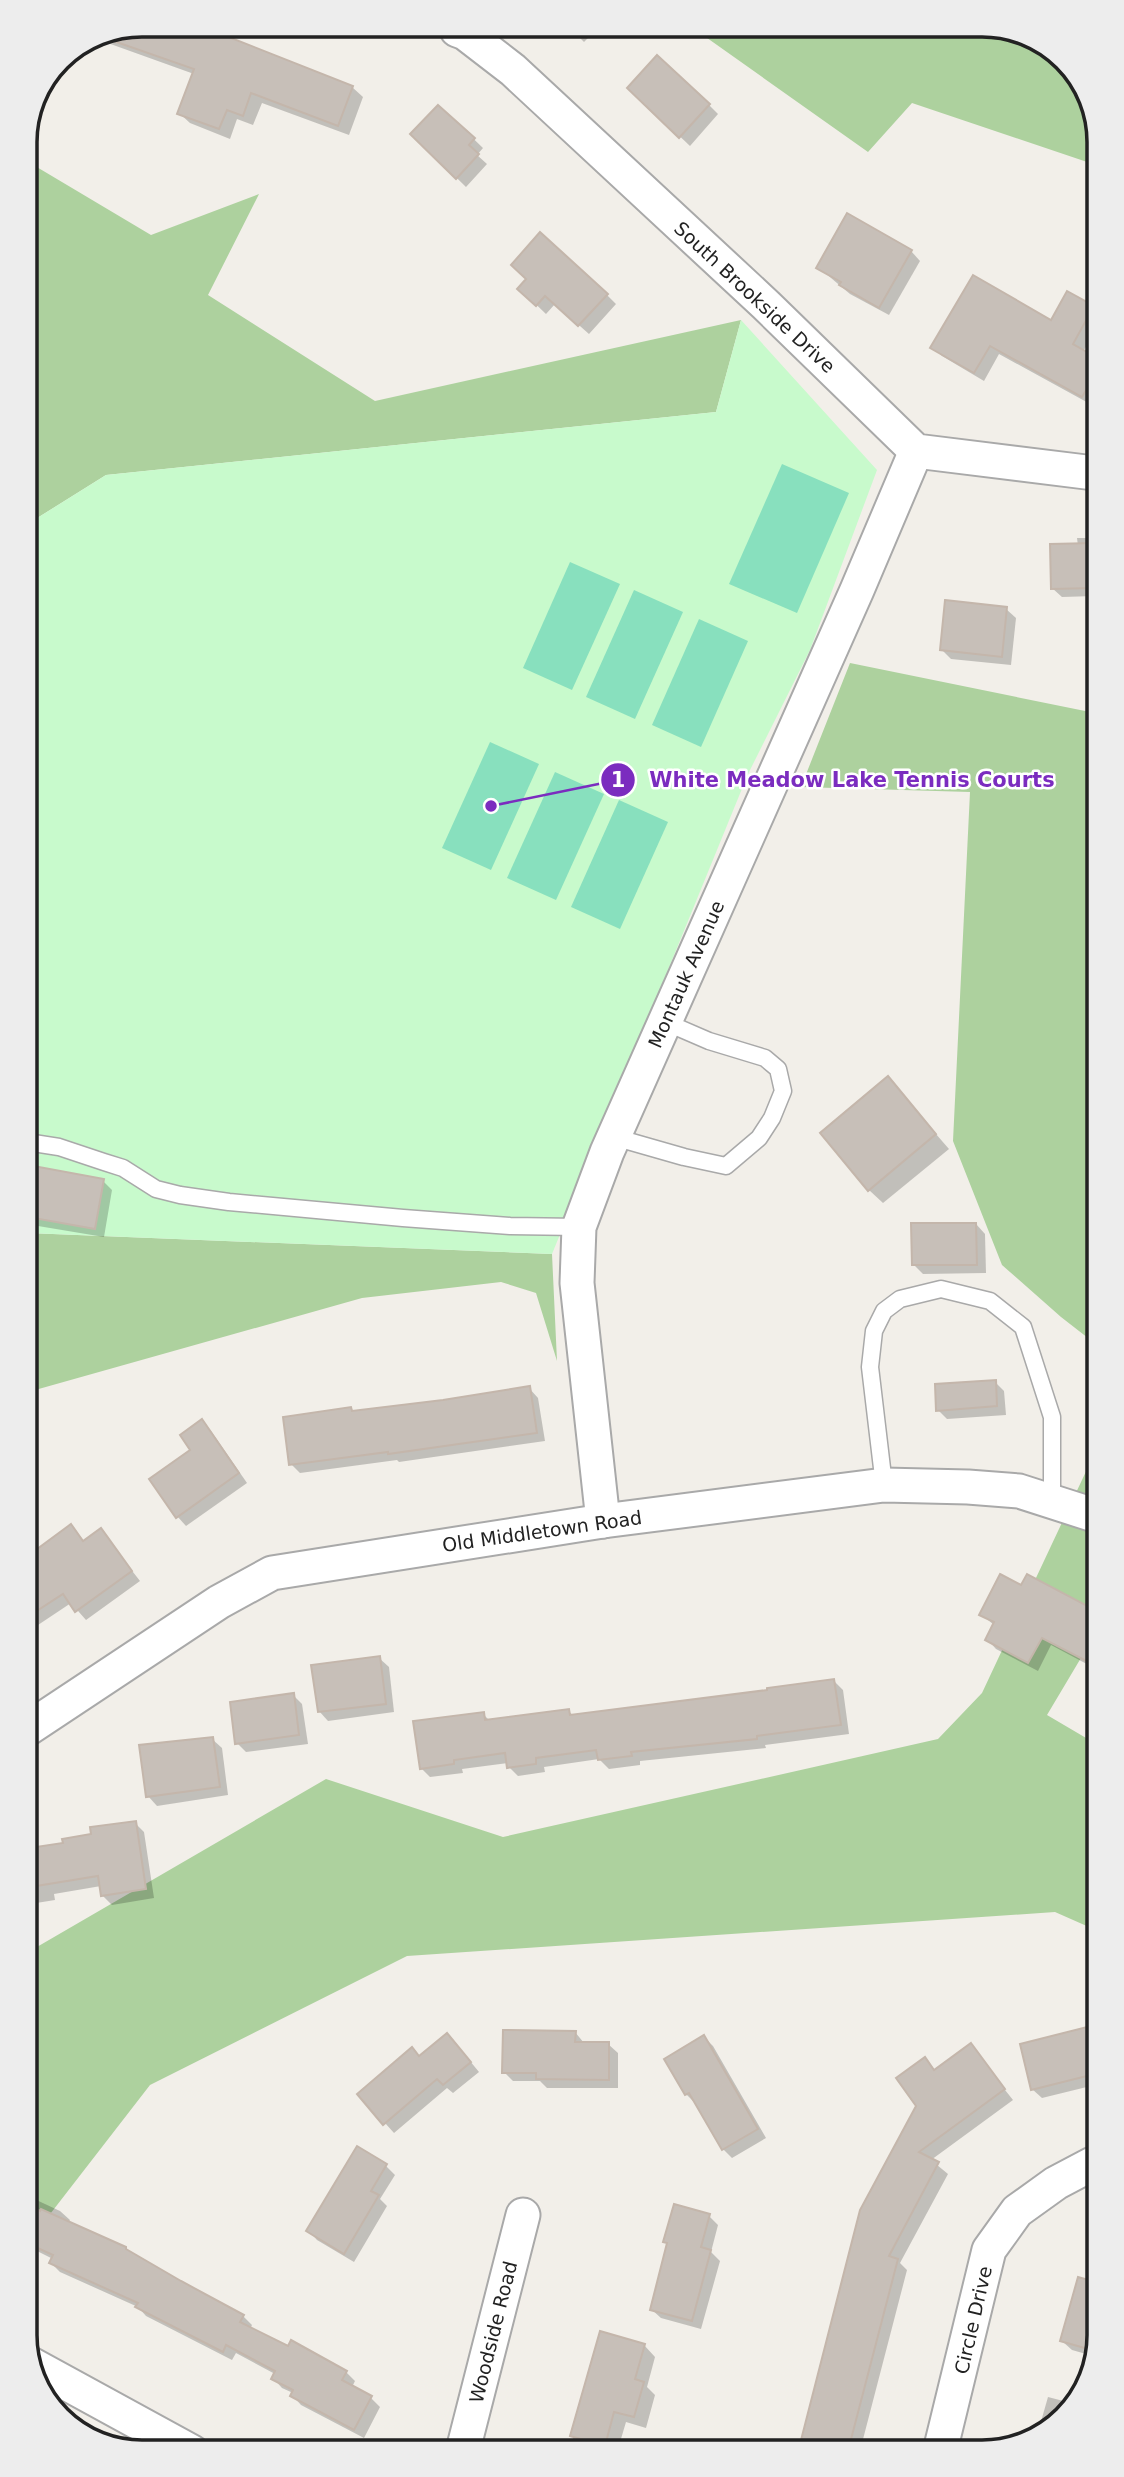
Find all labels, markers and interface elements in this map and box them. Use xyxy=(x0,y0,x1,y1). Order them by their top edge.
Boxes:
street label: South Brookside Drive xyxy=(670,217,840,377)
callout: White Meadow Lake Tennis Courts xyxy=(600,759,1068,801)
text: 1 xyxy=(611,768,625,792)
text: White Meadow Lake Tennis Courts xyxy=(649,768,1055,792)
street label: Montauk Avenue xyxy=(644,897,728,1051)
street label: Old Middletown Road xyxy=(441,1506,643,1556)
street label: Woodside Road xyxy=(465,2259,521,2405)
street label: Circle Drive xyxy=(950,2264,996,2376)

